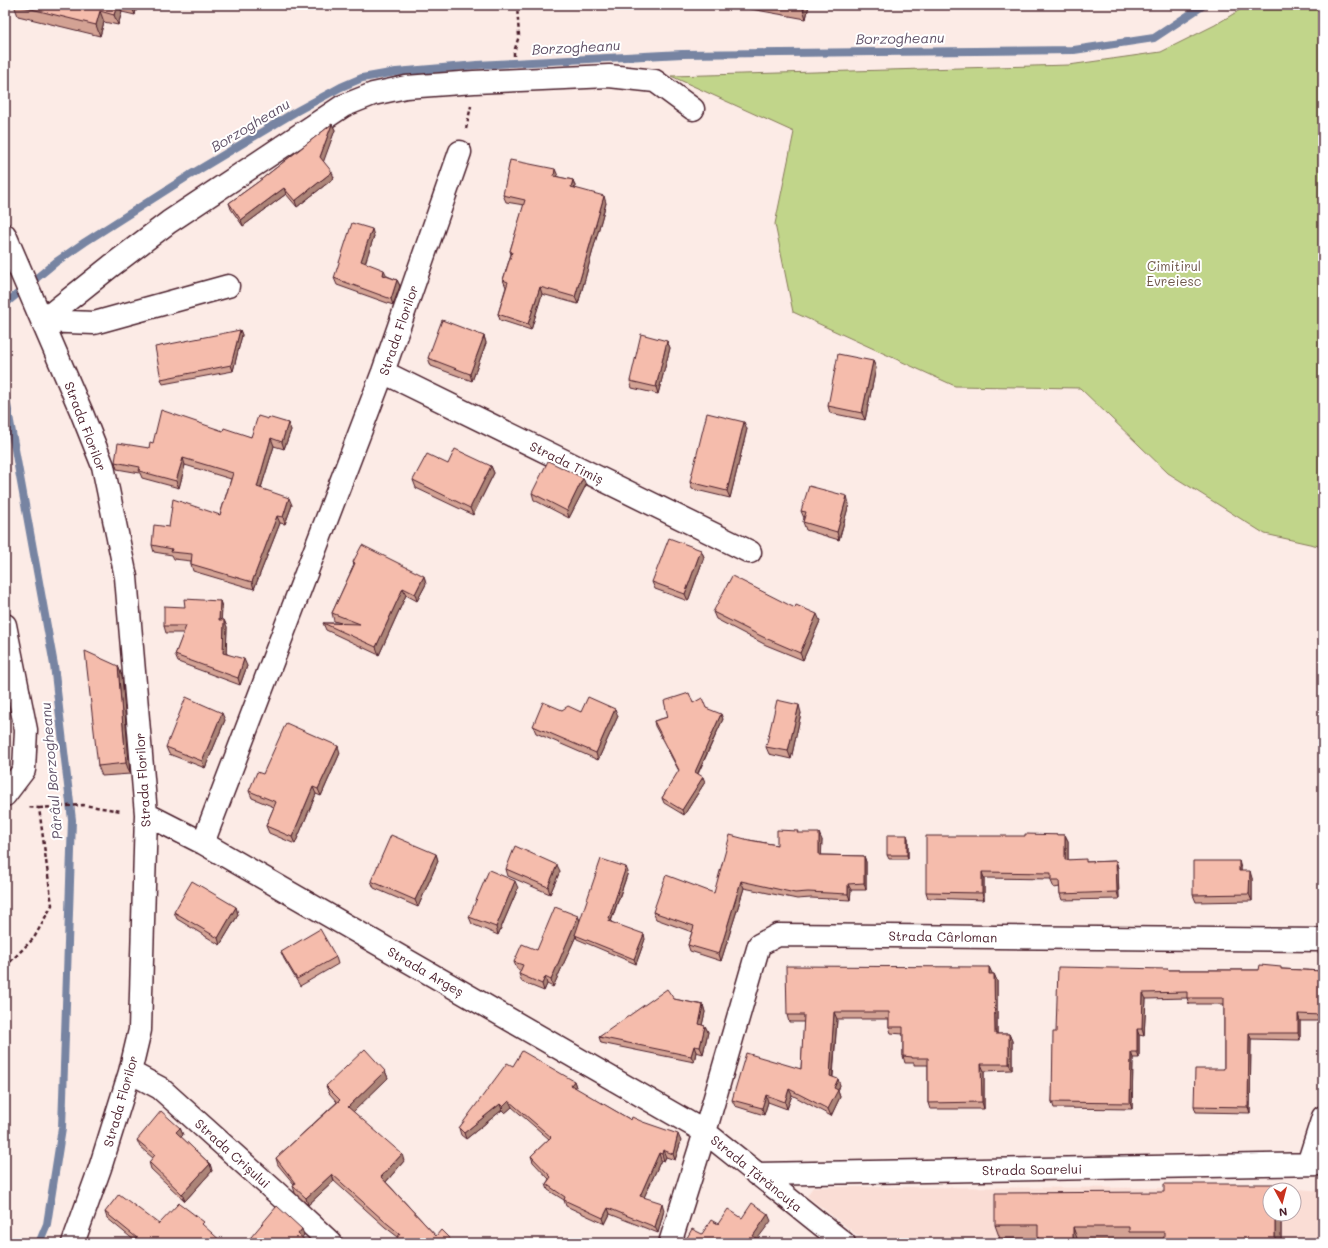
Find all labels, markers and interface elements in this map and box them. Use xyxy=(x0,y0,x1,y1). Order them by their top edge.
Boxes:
water label: Borzogheanu xyxy=(855,28,945,48)
water label: Borzogheanu xyxy=(531,35,621,59)
water label: Borzogheanu xyxy=(207,94,293,156)
park label: Cimitirul Evreiesc xyxy=(1147,257,1202,289)
street label: Strada Florilor xyxy=(375,283,421,377)
street label: Strada Florilor xyxy=(61,379,111,473)
street label: Strada Timiș xyxy=(527,437,607,488)
water label: Pârâul Borzogheanu xyxy=(36,702,66,840)
street label: Strada Florilor xyxy=(130,732,154,828)
street label: Strada Cârloman xyxy=(889,927,997,945)
street label: Strada Argeș xyxy=(384,942,467,1001)
street label: Strada Florilor xyxy=(99,1053,141,1149)
street label: Strada Crișului xyxy=(191,1115,274,1192)
street label: Strada Țărăncuța xyxy=(707,1131,806,1216)
street label: Strada Soarelui xyxy=(982,1160,1082,1178)
north arrow xyxy=(1262,1182,1302,1222)
text: N xyxy=(1278,1204,1288,1220)

